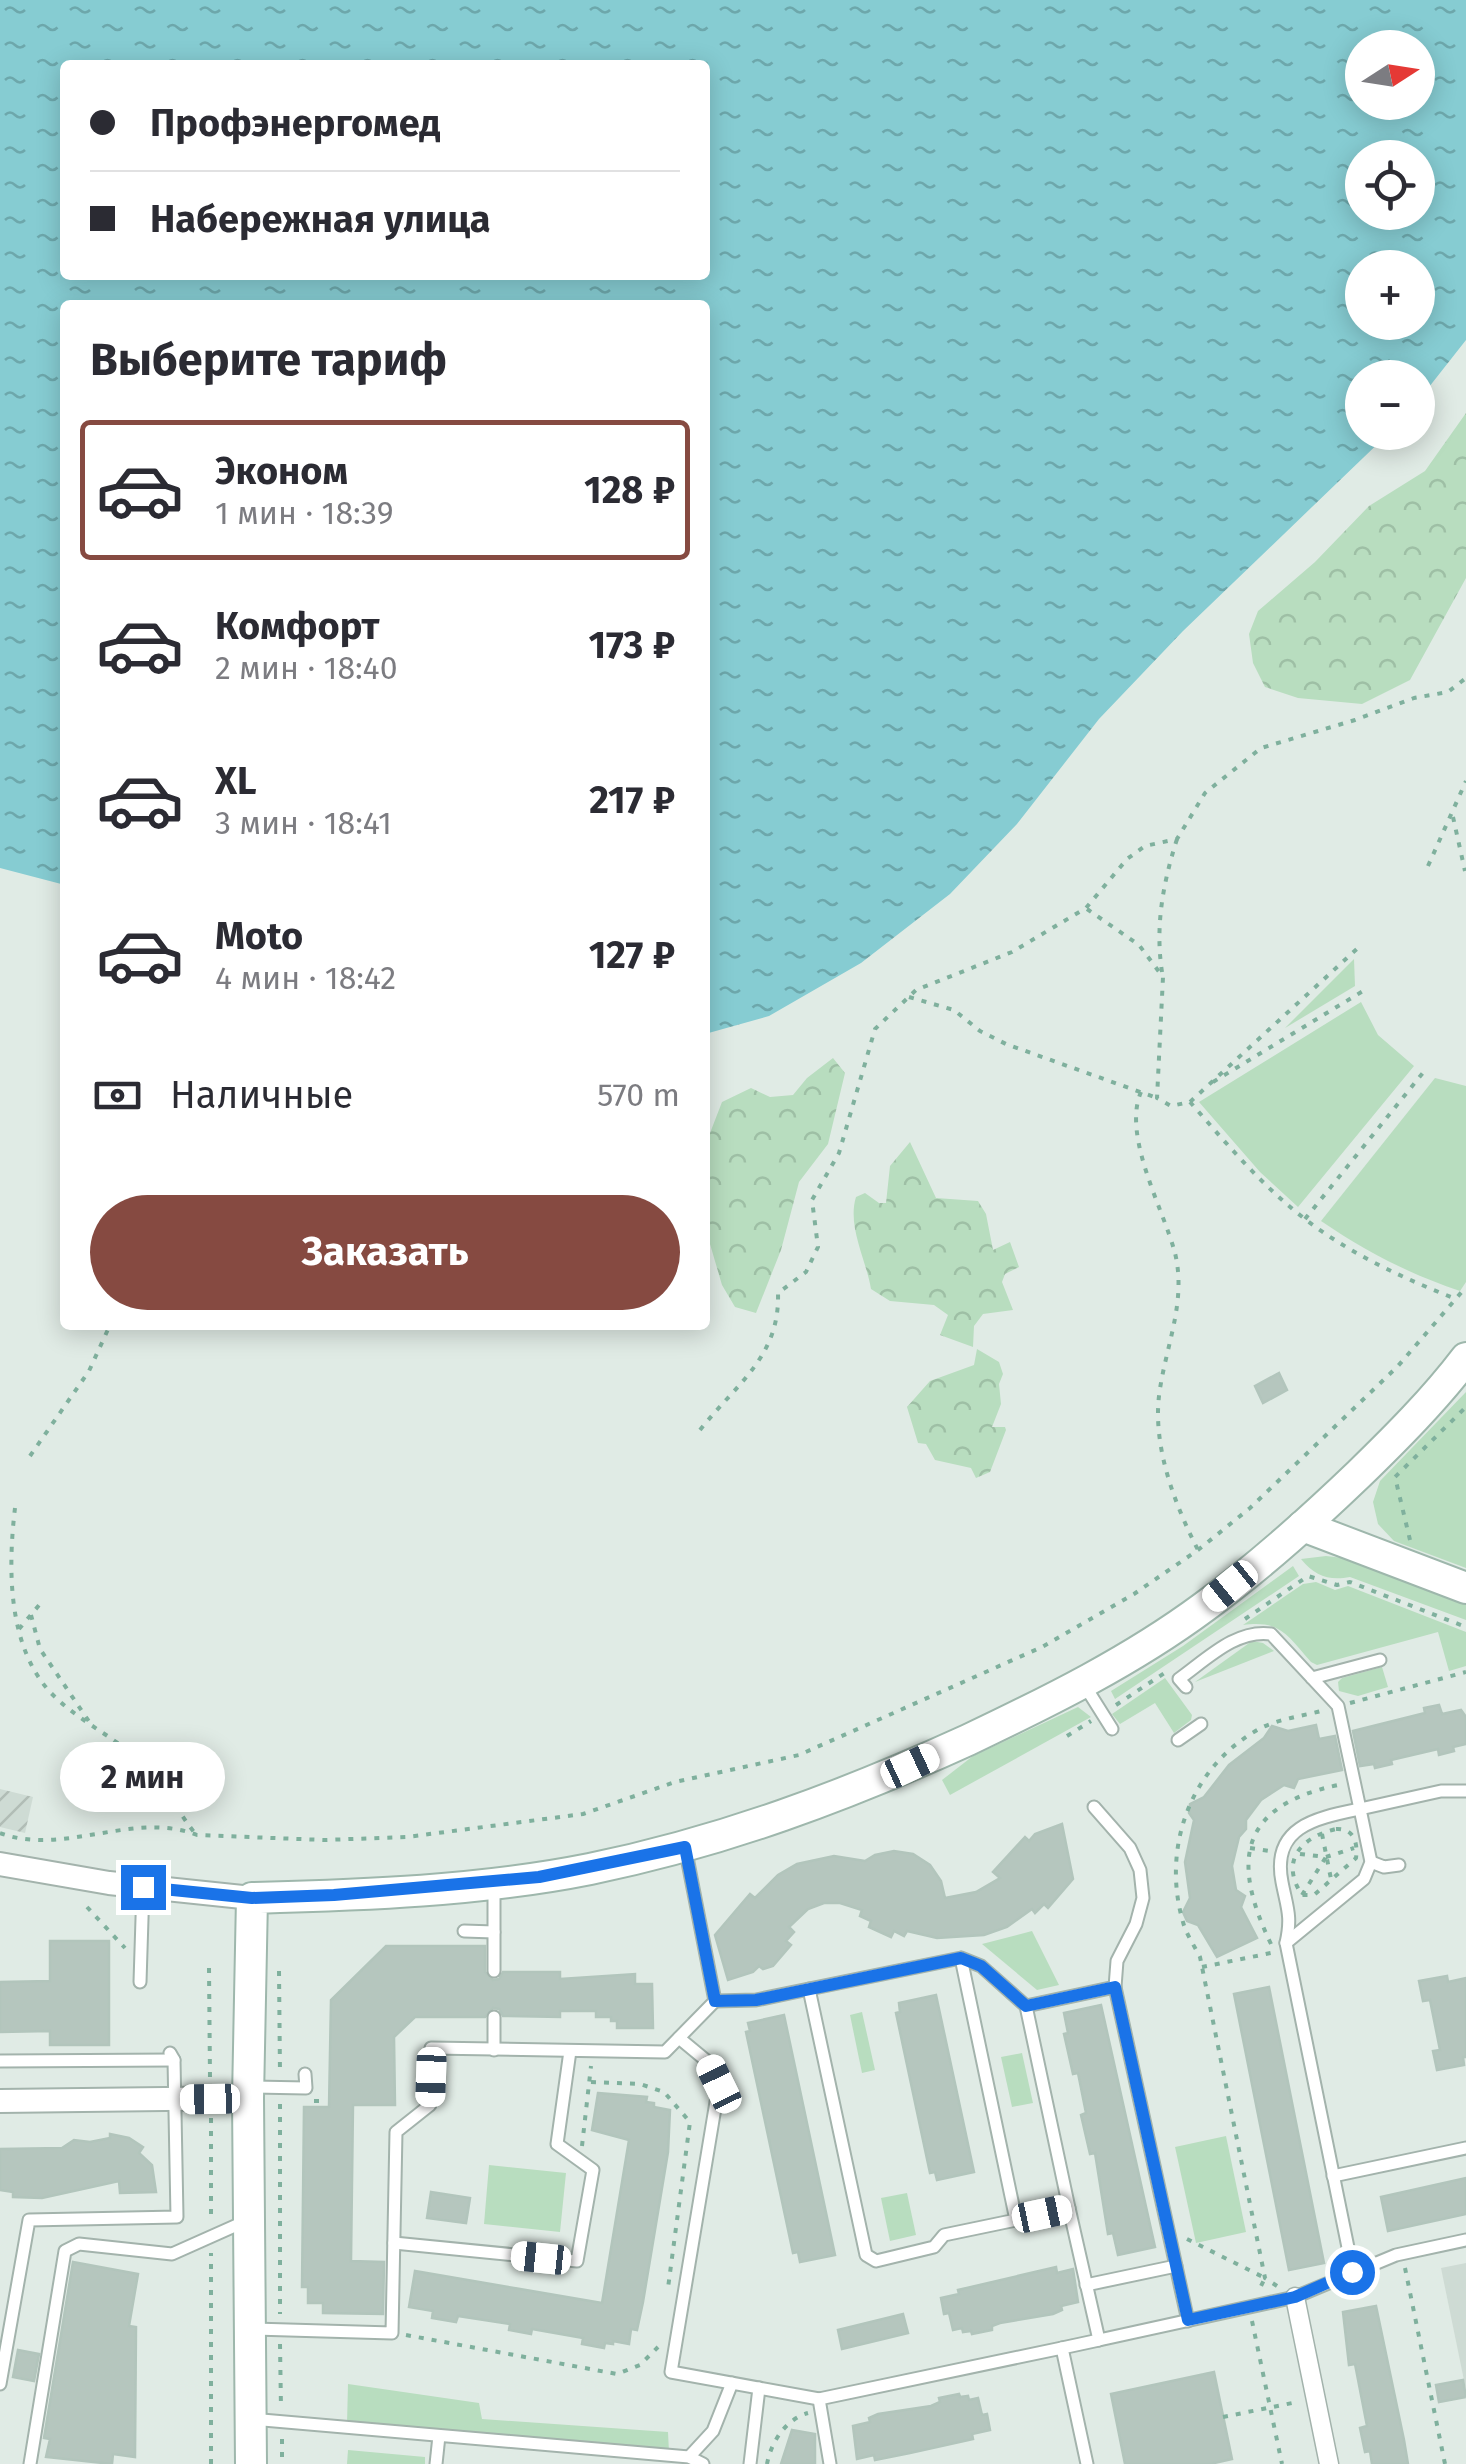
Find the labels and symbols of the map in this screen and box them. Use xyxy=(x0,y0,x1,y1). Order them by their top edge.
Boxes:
north arrow xyxy=(1345,30,1435,120)
car xyxy=(1197,1555,1263,1617)
car xyxy=(876,1740,944,1792)
callout: 2 мин xyxy=(61,1742,226,1812)
route end xyxy=(121,1865,166,1910)
car xyxy=(415,2046,447,2108)
car xyxy=(692,2050,746,2118)
car xyxy=(180,2083,240,2115)
car xyxy=(1010,2193,1074,2235)
car xyxy=(510,2240,572,2276)
route start xyxy=(1330,2250,1375,2295)

